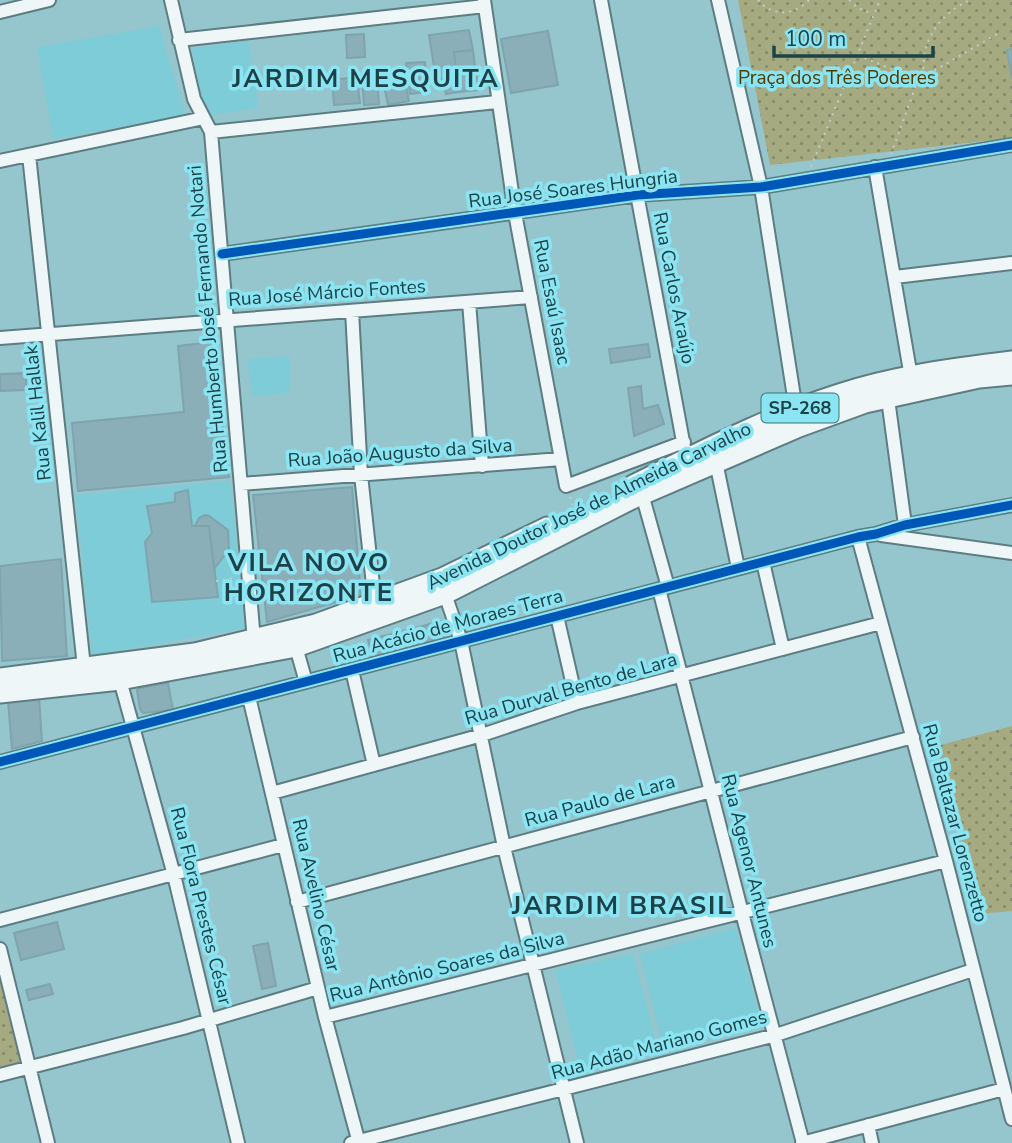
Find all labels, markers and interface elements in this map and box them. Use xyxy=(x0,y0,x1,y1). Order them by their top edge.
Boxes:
scale bar xyxy=(774,14,933,58)
text: 100 m xyxy=(785,25,846,53)
district label: JARDIM MESQUITA xyxy=(231,61,500,96)
park label: Praça dos Três Poderes xyxy=(738,65,936,91)
street label: Rua José Soares Hungria xyxy=(467,163,679,215)
street label: Rua Humberto José Fernando Notari xyxy=(182,164,234,474)
street label: Rua Carlos Araújo xyxy=(647,210,701,366)
street label: Rua Esaú Isaac xyxy=(527,237,577,367)
street label: Rua José Márcio Fontes xyxy=(227,273,427,313)
street label: Rua Kalil Hallak xyxy=(18,343,58,482)
road number: SP-268 xyxy=(762,394,838,422)
street label: Avenida Doutor José de Almeida Carvalho xyxy=(422,416,756,596)
street label: Rua João Augusto da Silva xyxy=(287,432,513,474)
district label: VILA NOVO HORIZONTE xyxy=(224,545,394,610)
street label: Rua Acácio de Moraes Terra xyxy=(330,583,566,669)
street label: Rua Durval Bento de Lara xyxy=(462,646,680,732)
street label: Rua Baltazar Lorenzetto xyxy=(916,721,994,925)
street label: Rua Paulo de Lara xyxy=(522,768,678,834)
street label: Rua Agenor Antunes xyxy=(715,771,783,951)
street label: Rua Flora Prestes César xyxy=(164,804,238,1008)
street label: Rua Avelino César xyxy=(286,816,346,974)
district label: JARDIM BRASIL xyxy=(511,888,734,923)
street label: Rua Antônio Soares da Silva xyxy=(327,925,567,1009)
street label: Rua Adão Mariano Gomes xyxy=(548,1004,770,1086)

